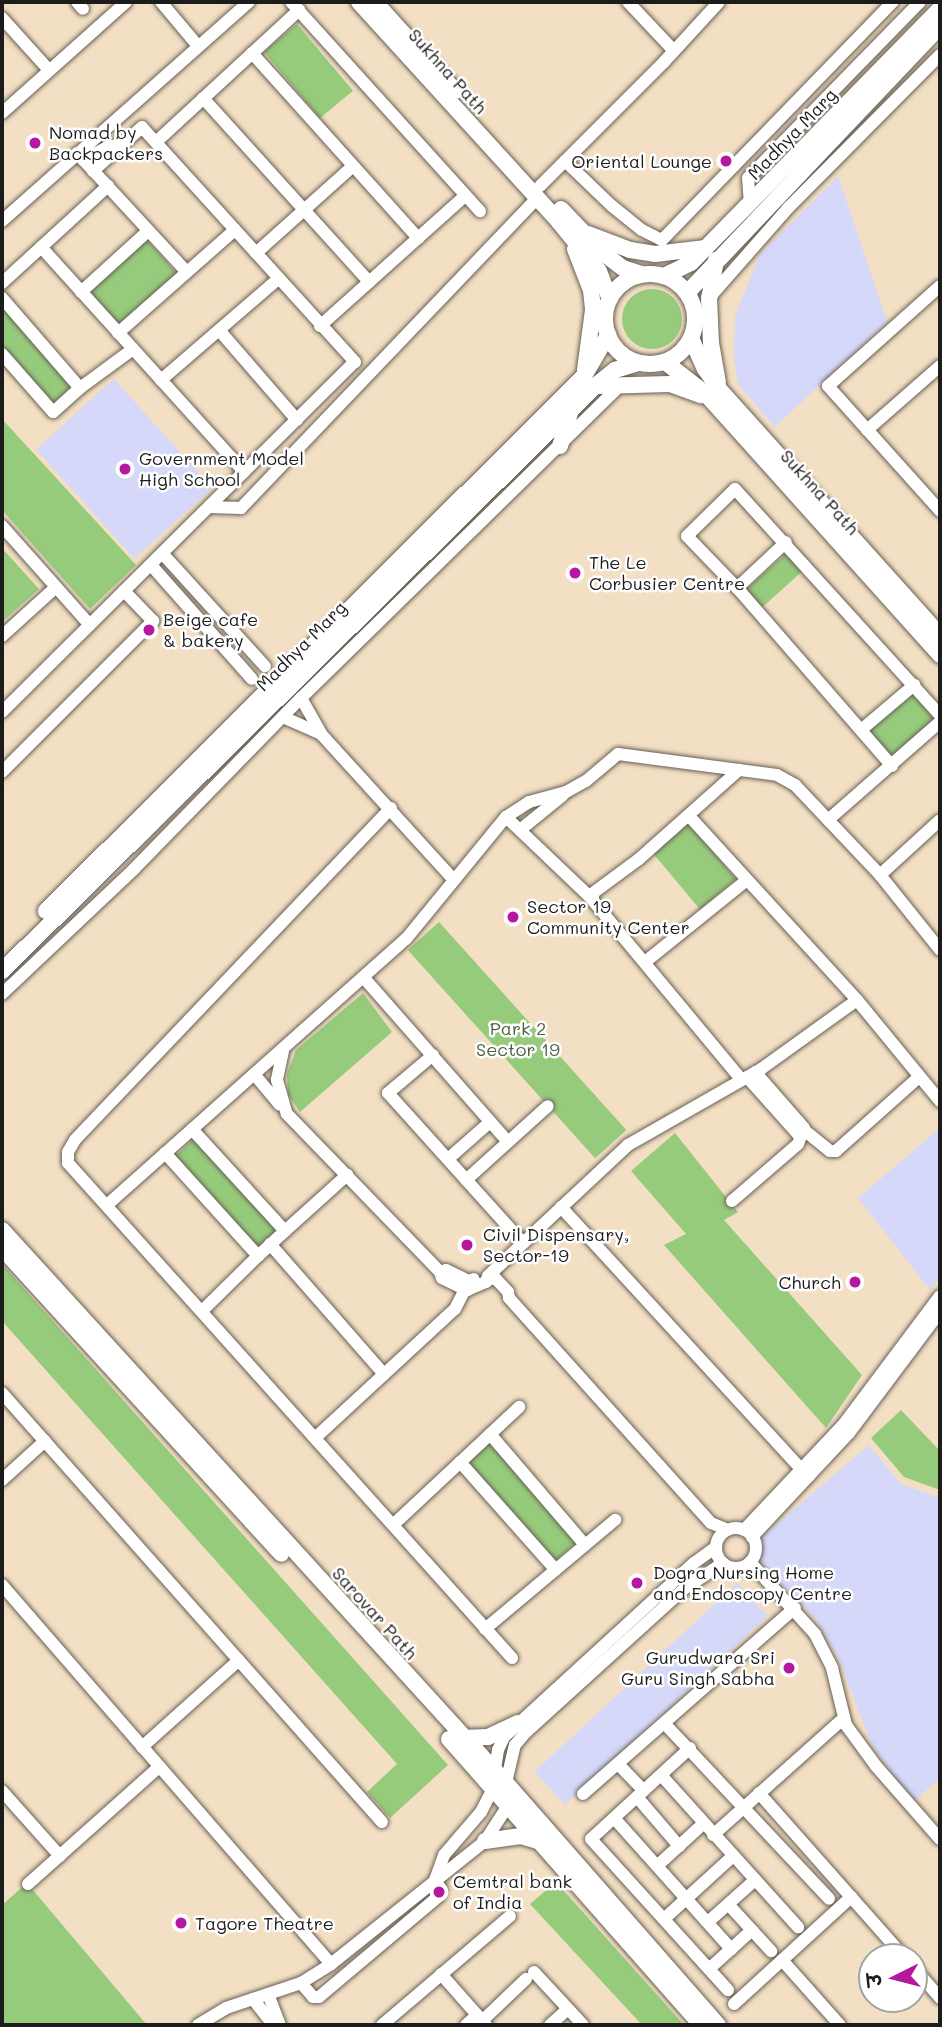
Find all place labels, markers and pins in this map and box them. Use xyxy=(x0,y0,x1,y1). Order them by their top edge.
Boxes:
place label: Nomad by Backpackers xyxy=(49,122,163,164)
marker: Nomad by Backpackers xyxy=(27,135,43,151)
place label: Oriental Lounge xyxy=(571,150,712,172)
marker: Oriental Lounge xyxy=(718,153,734,169)
place label: Government Model High School xyxy=(139,448,304,490)
marker: Government Model High School xyxy=(117,461,133,477)
place label: The Le Corbusier Centre xyxy=(589,552,745,594)
marker: The Le Corbusier Centre xyxy=(567,565,583,581)
place label: Beige cafe & bakery xyxy=(163,609,258,652)
marker: Beige cafe & bakery xyxy=(141,622,157,638)
place label: Sector 19 Community Center xyxy=(527,896,690,939)
marker: Sector 19 Community Center xyxy=(505,909,521,925)
place label: Civil Dispensary, Sector-19 xyxy=(483,1224,629,1266)
marker: Civil Dispensary, Sector-19 xyxy=(457,1235,477,1255)
place label: Church xyxy=(778,1271,841,1293)
marker: Church xyxy=(847,1274,863,1290)
place label: Dogra Nursing Home and Endoscopy Centre xyxy=(653,1562,852,1604)
marker: Dogra Nursing Home and Endoscopy Centre xyxy=(627,1573,647,1593)
place label: Gurudwara Sri Guru Singh Sabha xyxy=(621,1647,775,1690)
marker: Gurudwara Sri Guru Singh Sabha xyxy=(781,1660,797,1676)
place label: Cemtral bank of India xyxy=(453,1871,572,1913)
marker: Cemtral bank of India xyxy=(431,1884,447,1900)
place label: Tagore Theatre xyxy=(195,1912,334,1934)
marker: Tagore Theatre xyxy=(173,1915,189,1931)

